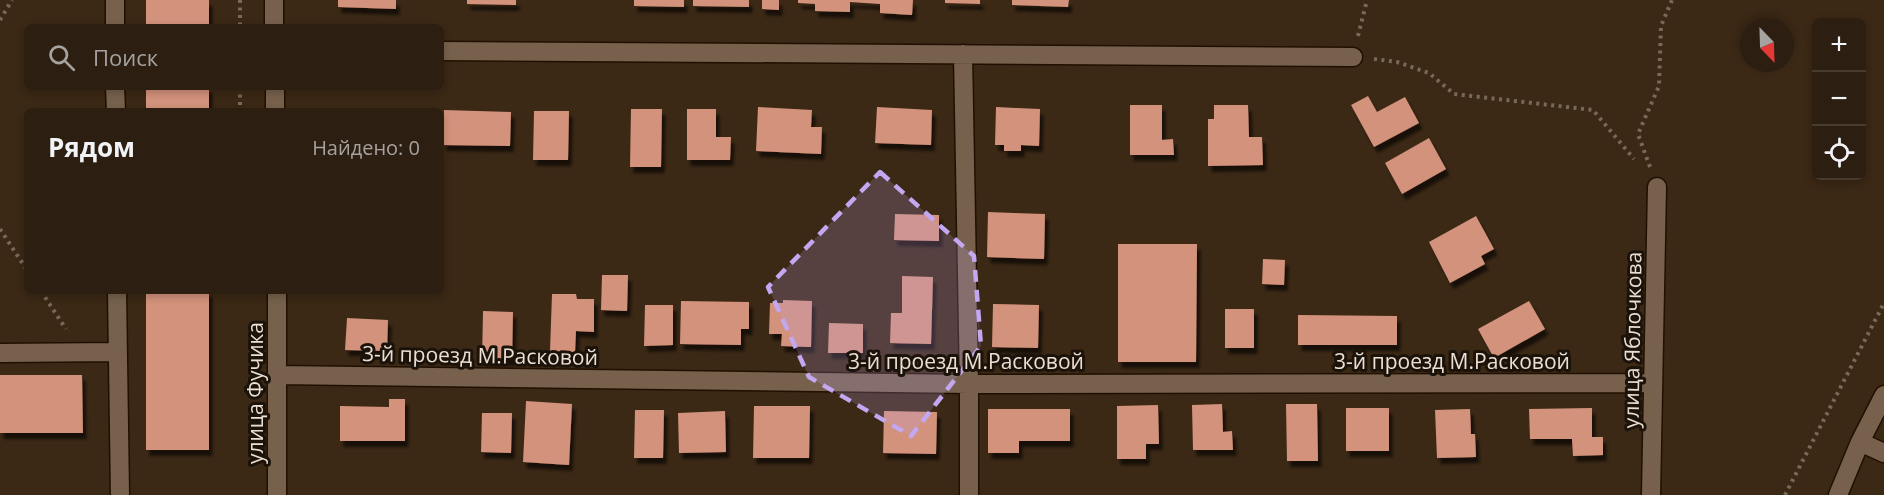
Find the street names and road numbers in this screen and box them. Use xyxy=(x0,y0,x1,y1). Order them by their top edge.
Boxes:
street label: улица Яблочкова xyxy=(1616,252,1648,428)
street label: улица Фучика xyxy=(241,322,269,464)
street label: 3-й проезд М.Расковой xyxy=(362,339,598,371)
street label: 3-й проезд М.Расковой xyxy=(848,347,1084,375)
street label: 3-й проезд М.Расковой xyxy=(1334,347,1570,375)

